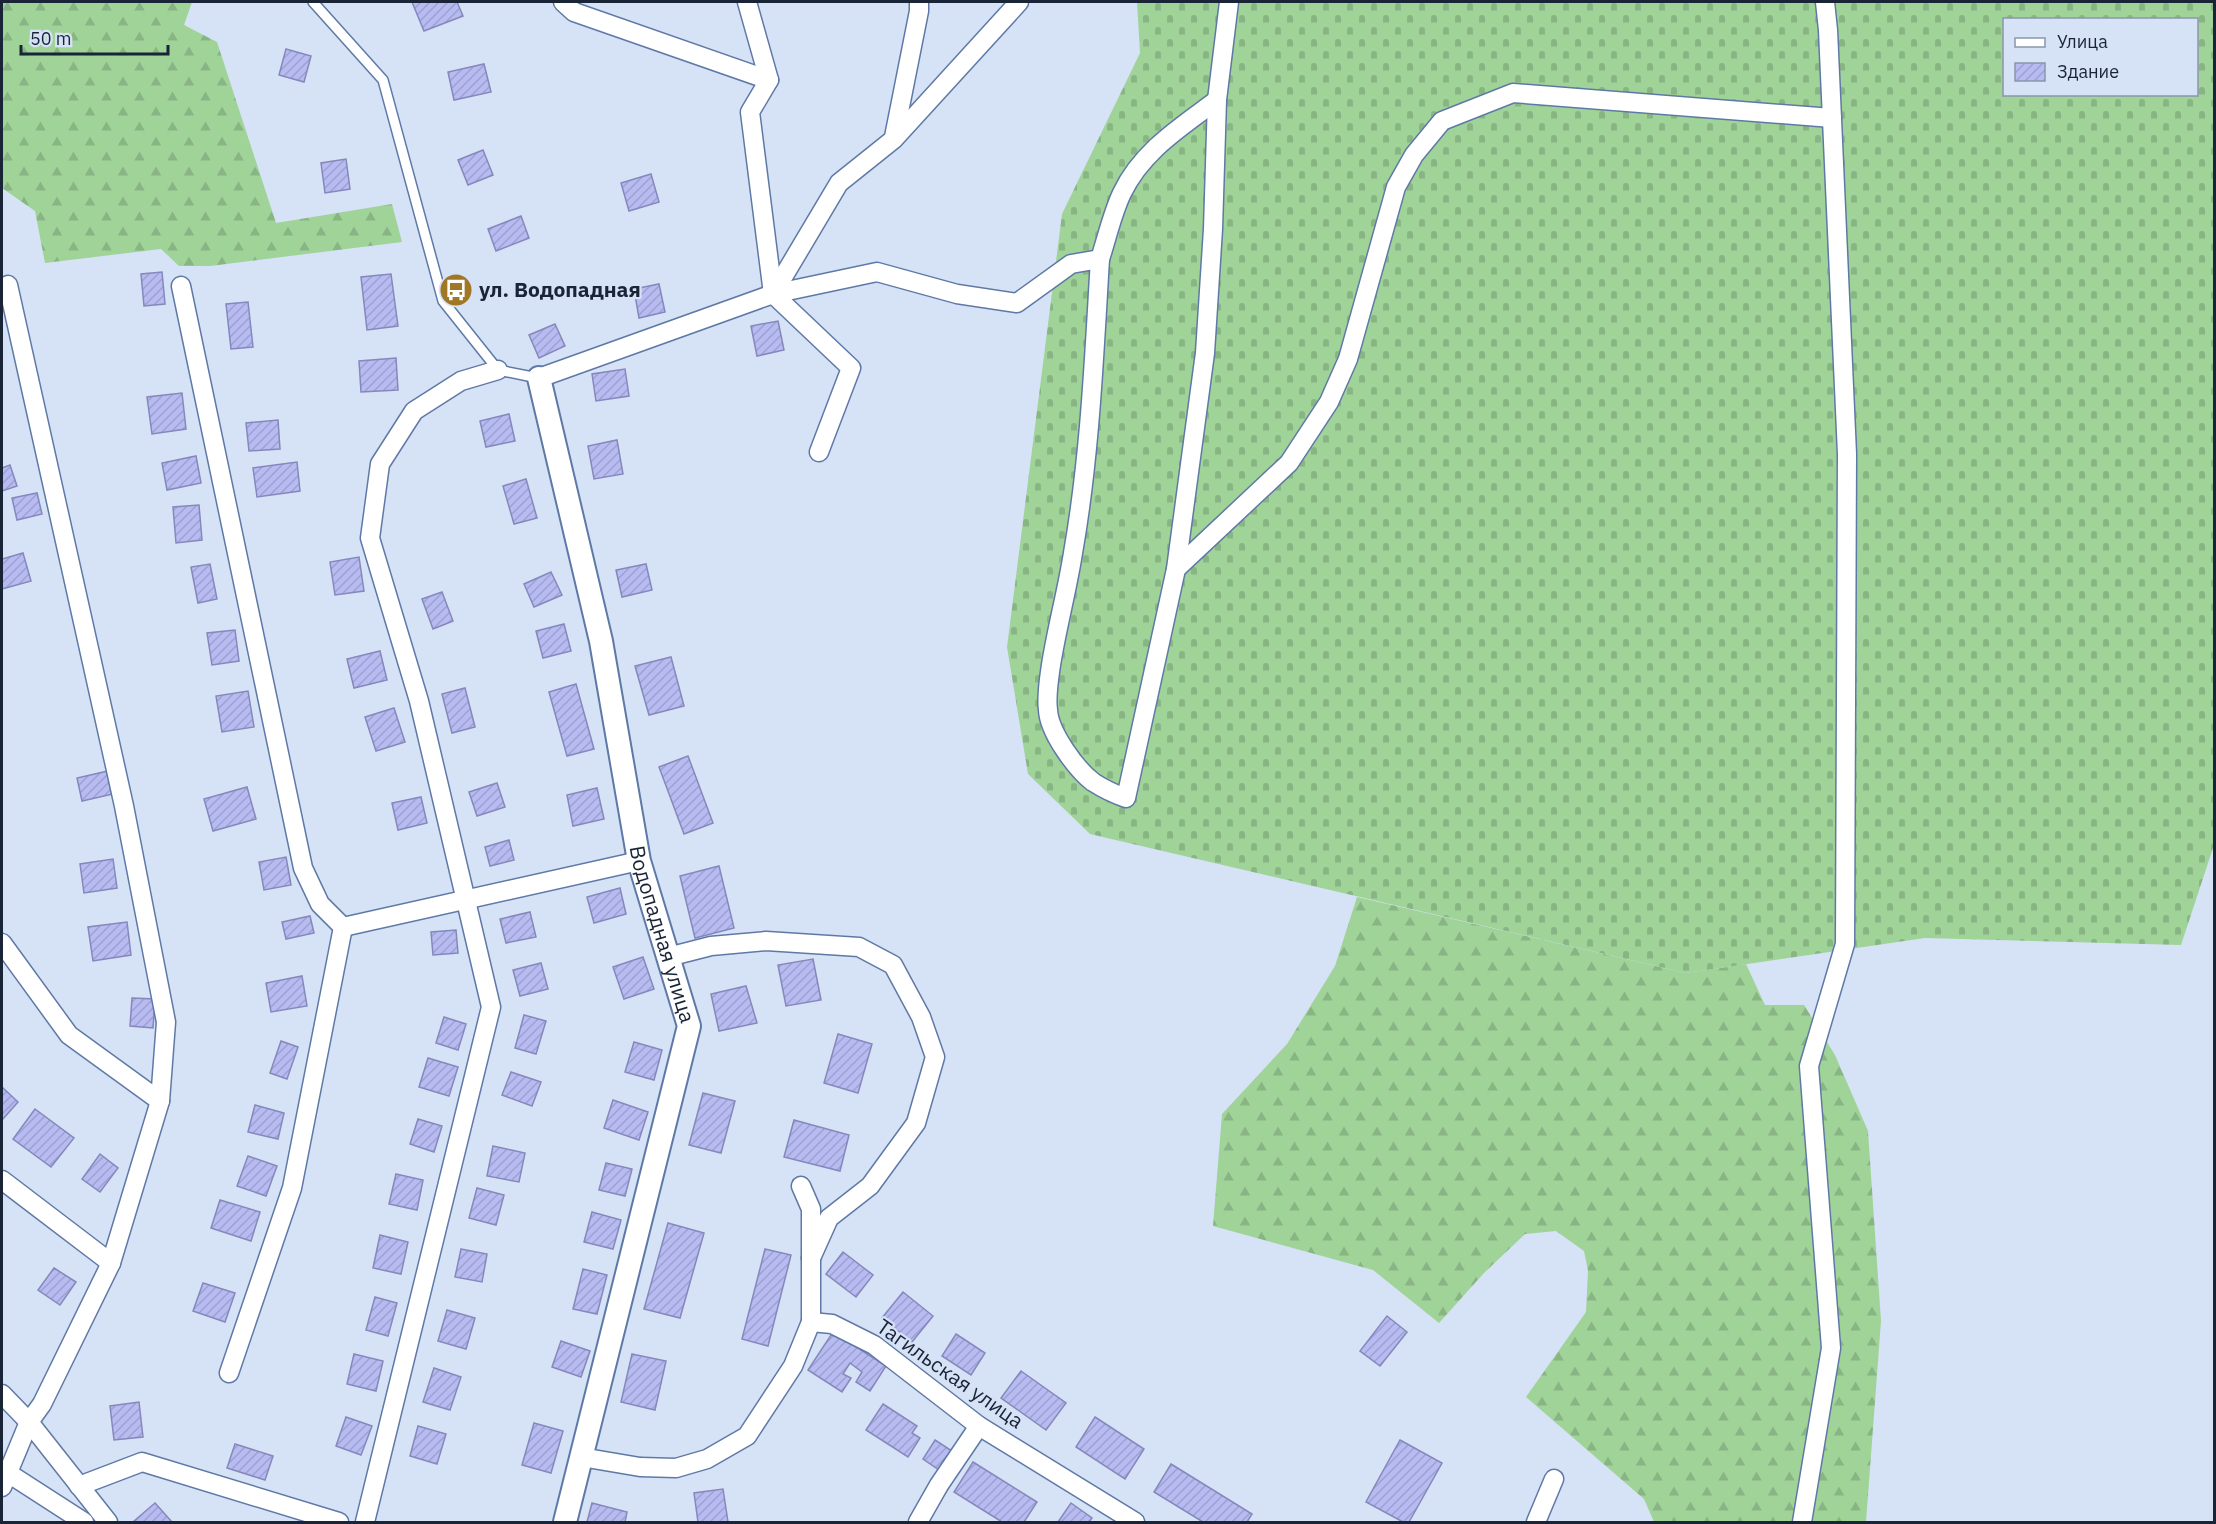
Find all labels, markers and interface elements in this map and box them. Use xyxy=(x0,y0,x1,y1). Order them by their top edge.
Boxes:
scale bar xyxy=(21,18,168,56)
legend xyxy=(2003,18,2198,96)
text: 50 m xyxy=(30,27,72,50)
text: Улица xyxy=(2057,30,2108,53)
text: Здание xyxy=(2057,60,2119,83)
bus stop icon: ул. Водопадная xyxy=(438,272,474,308)
place label: ул. Водопадная xyxy=(479,275,641,303)
street label: Водопадная улица xyxy=(624,843,702,1026)
street label: Тагильская улица xyxy=(871,1312,1030,1434)

